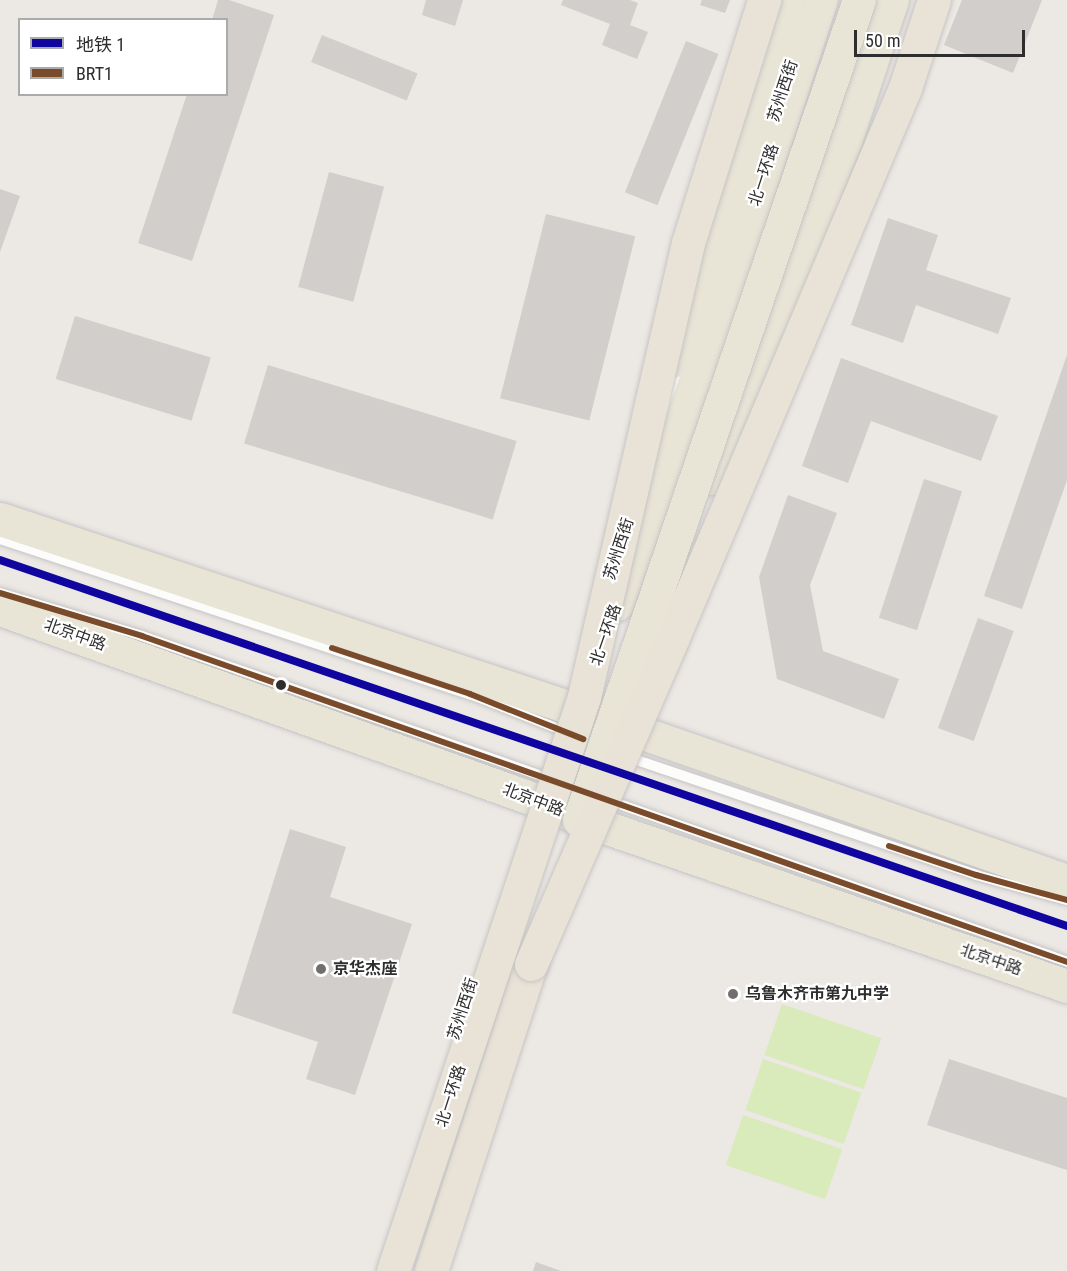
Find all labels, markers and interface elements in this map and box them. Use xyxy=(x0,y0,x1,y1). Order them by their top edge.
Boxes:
legend xyxy=(18,18,228,96)
scale bar xyxy=(857,18,1028,56)
text: 50 m xyxy=(865,30,900,51)
text: 地铁 1 xyxy=(76,34,125,55)
street label: 苏州西街 xyxy=(764,58,802,124)
text: BRT1 xyxy=(76,63,113,84)
street label: 北一环路 xyxy=(745,142,783,208)
street label: 苏州西街 xyxy=(600,516,638,582)
street label: 北一环路 xyxy=(587,602,625,668)
street label: 北京中路 xyxy=(42,615,108,655)
unlabelled marker xyxy=(275,679,287,691)
street label: 北京中路 xyxy=(500,780,566,820)
street label: 北京中路 xyxy=(958,941,1024,979)
place label: 京华杰座 xyxy=(333,959,397,979)
marker: 京华杰座 xyxy=(314,962,328,976)
street label: 苏州西街 xyxy=(444,976,482,1042)
place label: 乌鲁木齐市第九中学 xyxy=(745,984,889,1004)
marker: 乌鲁木齐市第九中学 xyxy=(726,987,740,1001)
street label: 北一环路 xyxy=(432,1063,470,1129)

